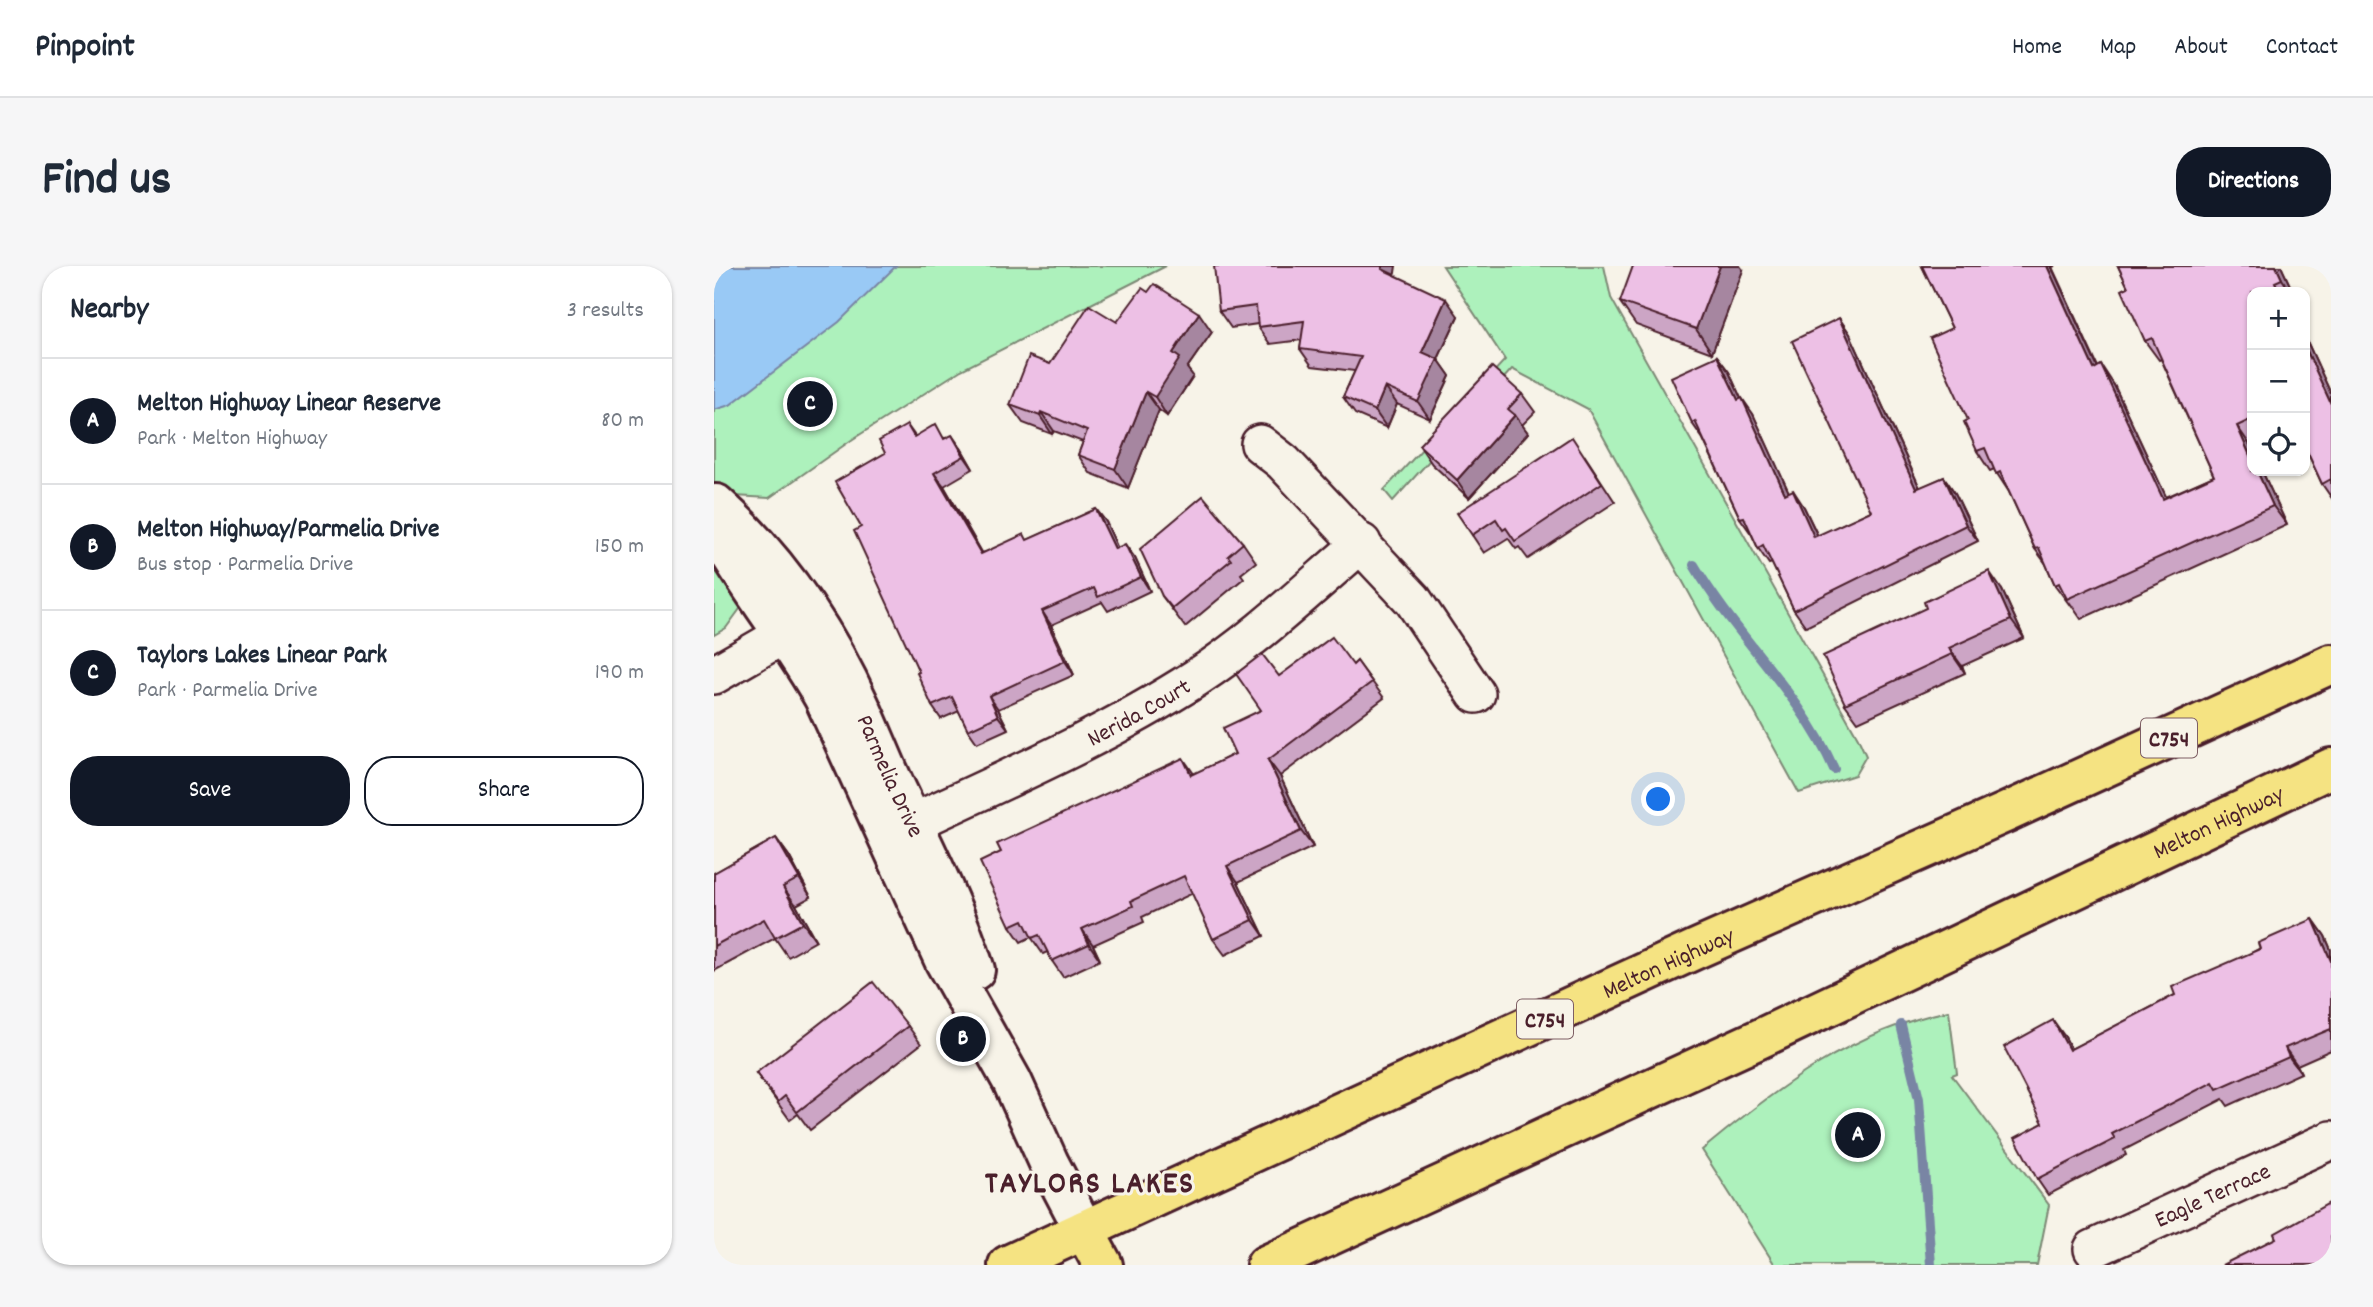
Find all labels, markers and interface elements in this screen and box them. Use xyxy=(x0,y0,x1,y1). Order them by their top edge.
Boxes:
text: Pinpoint xyxy=(35,25,135,72)
text: Home xyxy=(2012,31,2062,65)
text: Map xyxy=(2100,31,2136,65)
text: About xyxy=(2174,31,2228,65)
text: Contact xyxy=(2266,31,2338,65)
text: Find us xyxy=(42,147,171,217)
button: Directions xyxy=(2176,147,2331,217)
map controls xyxy=(2247,287,2310,476)
button: + xyxy=(2247,287,2310,350)
text: Nearby xyxy=(70,290,148,333)
text: 3 results xyxy=(567,295,644,328)
button: − xyxy=(2247,350,2310,413)
pin: C xyxy=(787,378,833,430)
text: Melton Highway Linear Reserve xyxy=(137,386,441,423)
text: A xyxy=(87,405,99,438)
text: 80 m xyxy=(601,405,644,438)
button: locate xyxy=(2247,413,2310,476)
text: Park · Melton Highway xyxy=(137,423,327,456)
text: Melton Highway/Parmelia Drive xyxy=(137,512,439,549)
text: B xyxy=(88,531,98,564)
text: 150 m xyxy=(595,531,644,564)
text: Bus stop · Parmelia Drive xyxy=(137,549,353,582)
text: Taylors Lakes Linear Park xyxy=(137,638,387,675)
text: C xyxy=(87,657,99,690)
text: 190 m xyxy=(595,657,644,690)
street label: Nerida Court xyxy=(1082,671,1199,757)
text: Park · Parmelia Drive xyxy=(137,675,318,708)
street label: Parmelia Drive xyxy=(846,710,931,844)
road number: C754 xyxy=(2141,718,2197,758)
button: Save xyxy=(70,756,350,826)
button: Share xyxy=(364,756,644,826)
street label: Melton Highway xyxy=(2148,778,2291,870)
your location xyxy=(1641,782,1675,816)
street label: Melton Highway xyxy=(1598,920,1741,1010)
road number: C754 xyxy=(1517,1000,1573,1038)
pin: B xyxy=(940,1013,986,1065)
pin: A xyxy=(1835,1109,1881,1161)
street label: Eagle Terrace xyxy=(2150,1156,2277,1238)
district label: TAYLORS LAKES xyxy=(985,1163,1195,1209)

